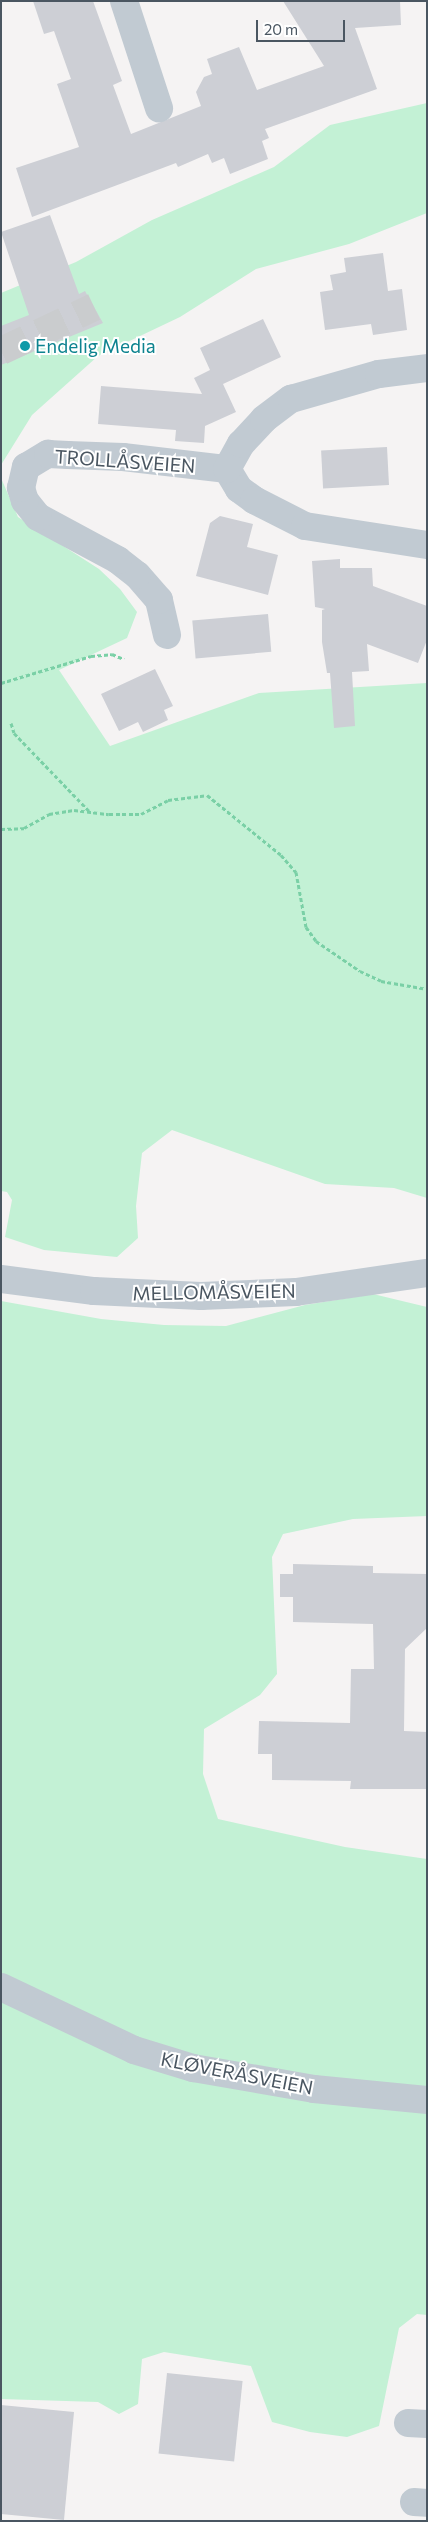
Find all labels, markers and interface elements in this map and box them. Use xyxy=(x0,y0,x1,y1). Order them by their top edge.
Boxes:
scale bar xyxy=(258,10,347,42)
text: 20 m xyxy=(264,20,298,38)
place label: Endelig Media xyxy=(35,335,156,357)
marker: Endelig Media xyxy=(19,340,31,352)
street label: TROLLÅSVEIEN xyxy=(54,445,196,477)
street label: MELLOMÅSVEIEN xyxy=(132,1279,296,1305)
street label: KLØVERÅSVEIEN xyxy=(159,2047,315,2099)

